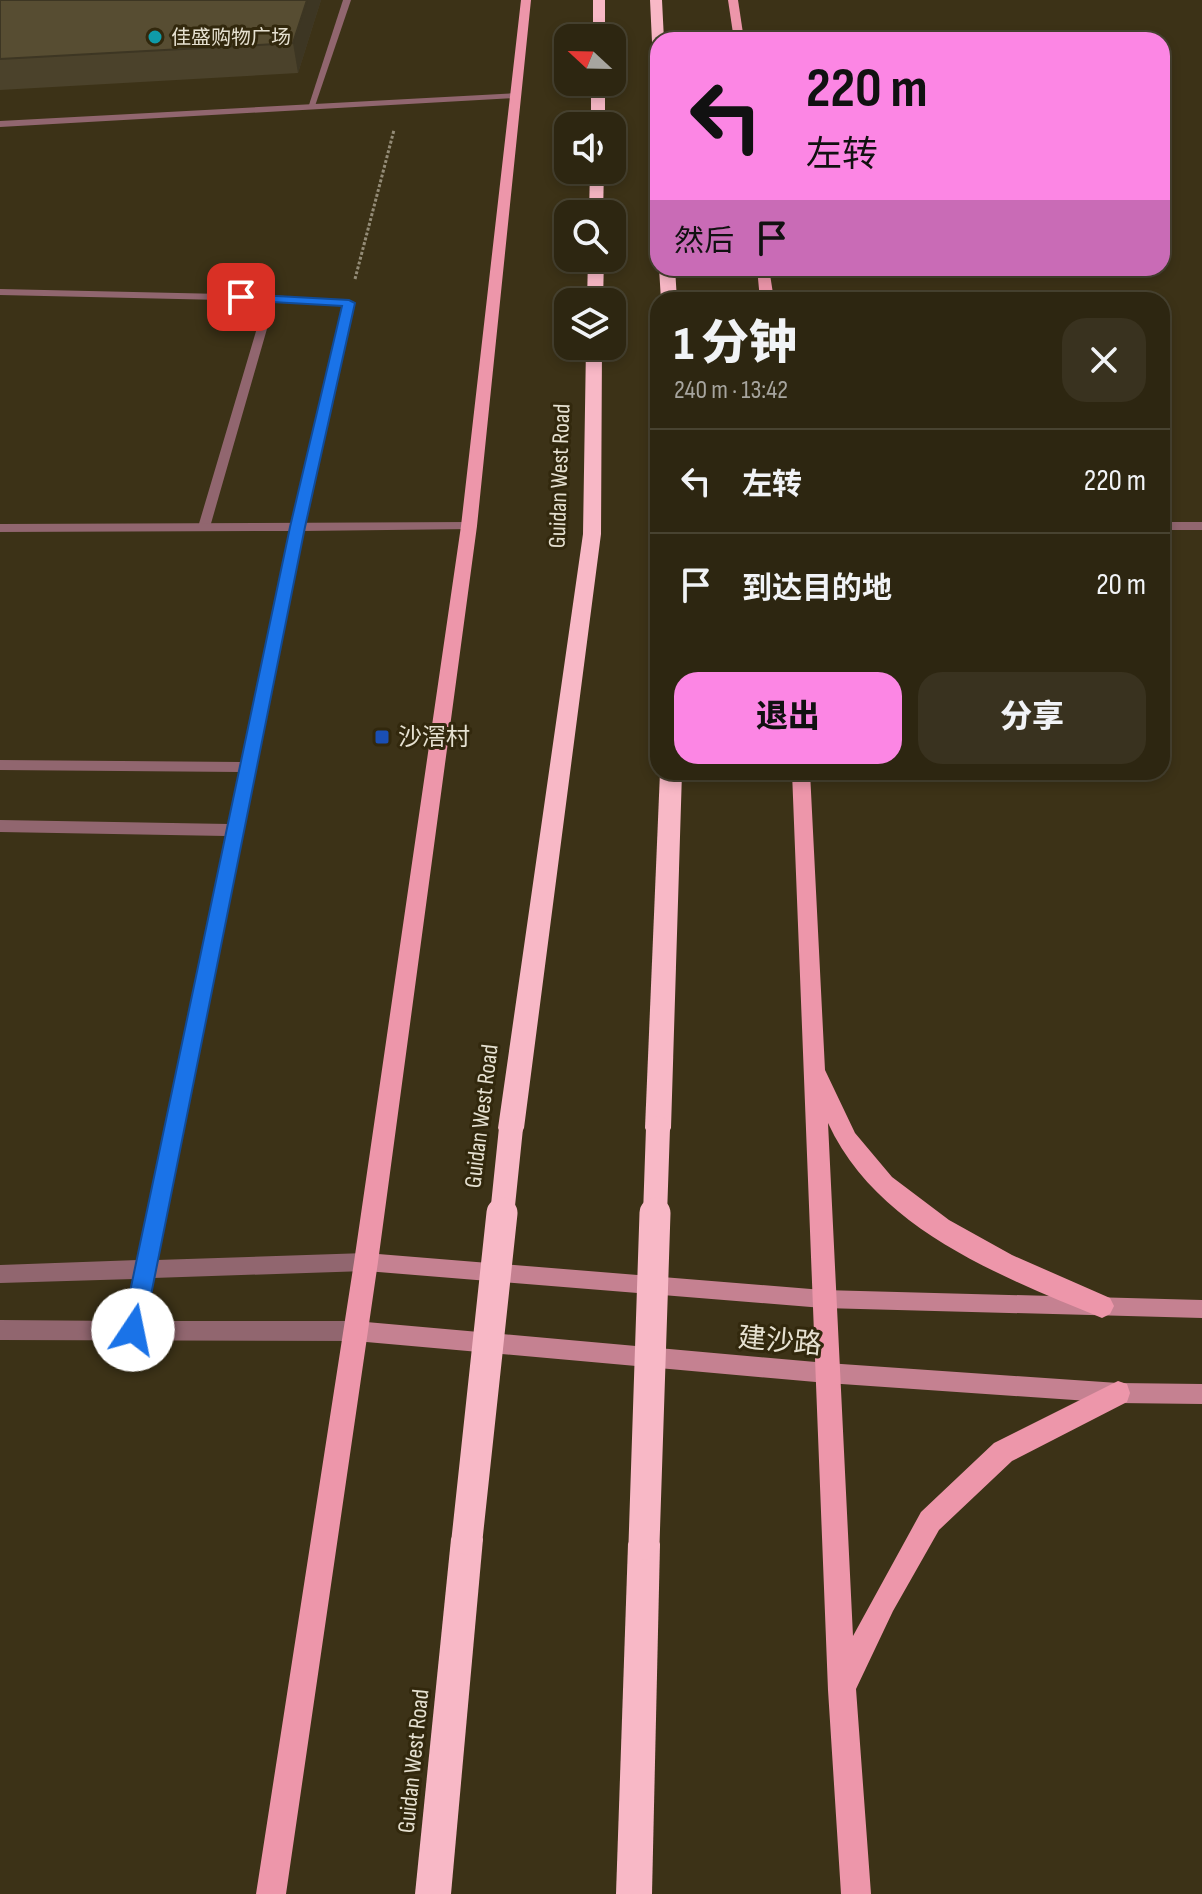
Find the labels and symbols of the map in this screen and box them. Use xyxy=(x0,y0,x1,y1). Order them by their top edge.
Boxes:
north arrow xyxy=(554,24,626,96)
place label: 佳盛购物广场 xyxy=(171,26,291,50)
marker: 佳盛购物广场 xyxy=(146,28,164,46)
pin xyxy=(207,263,275,331)
street label: Guidan West Road xyxy=(542,403,577,549)
place label: 沙滘村 xyxy=(398,723,470,752)
marker: 沙滘村 xyxy=(373,728,391,746)
street label: Guidan West Road xyxy=(458,1043,505,1190)
position arrow xyxy=(91,1288,175,1372)
street label: 建沙路 xyxy=(737,1321,823,1362)
street label: Guidan West Road xyxy=(392,1688,435,1834)

